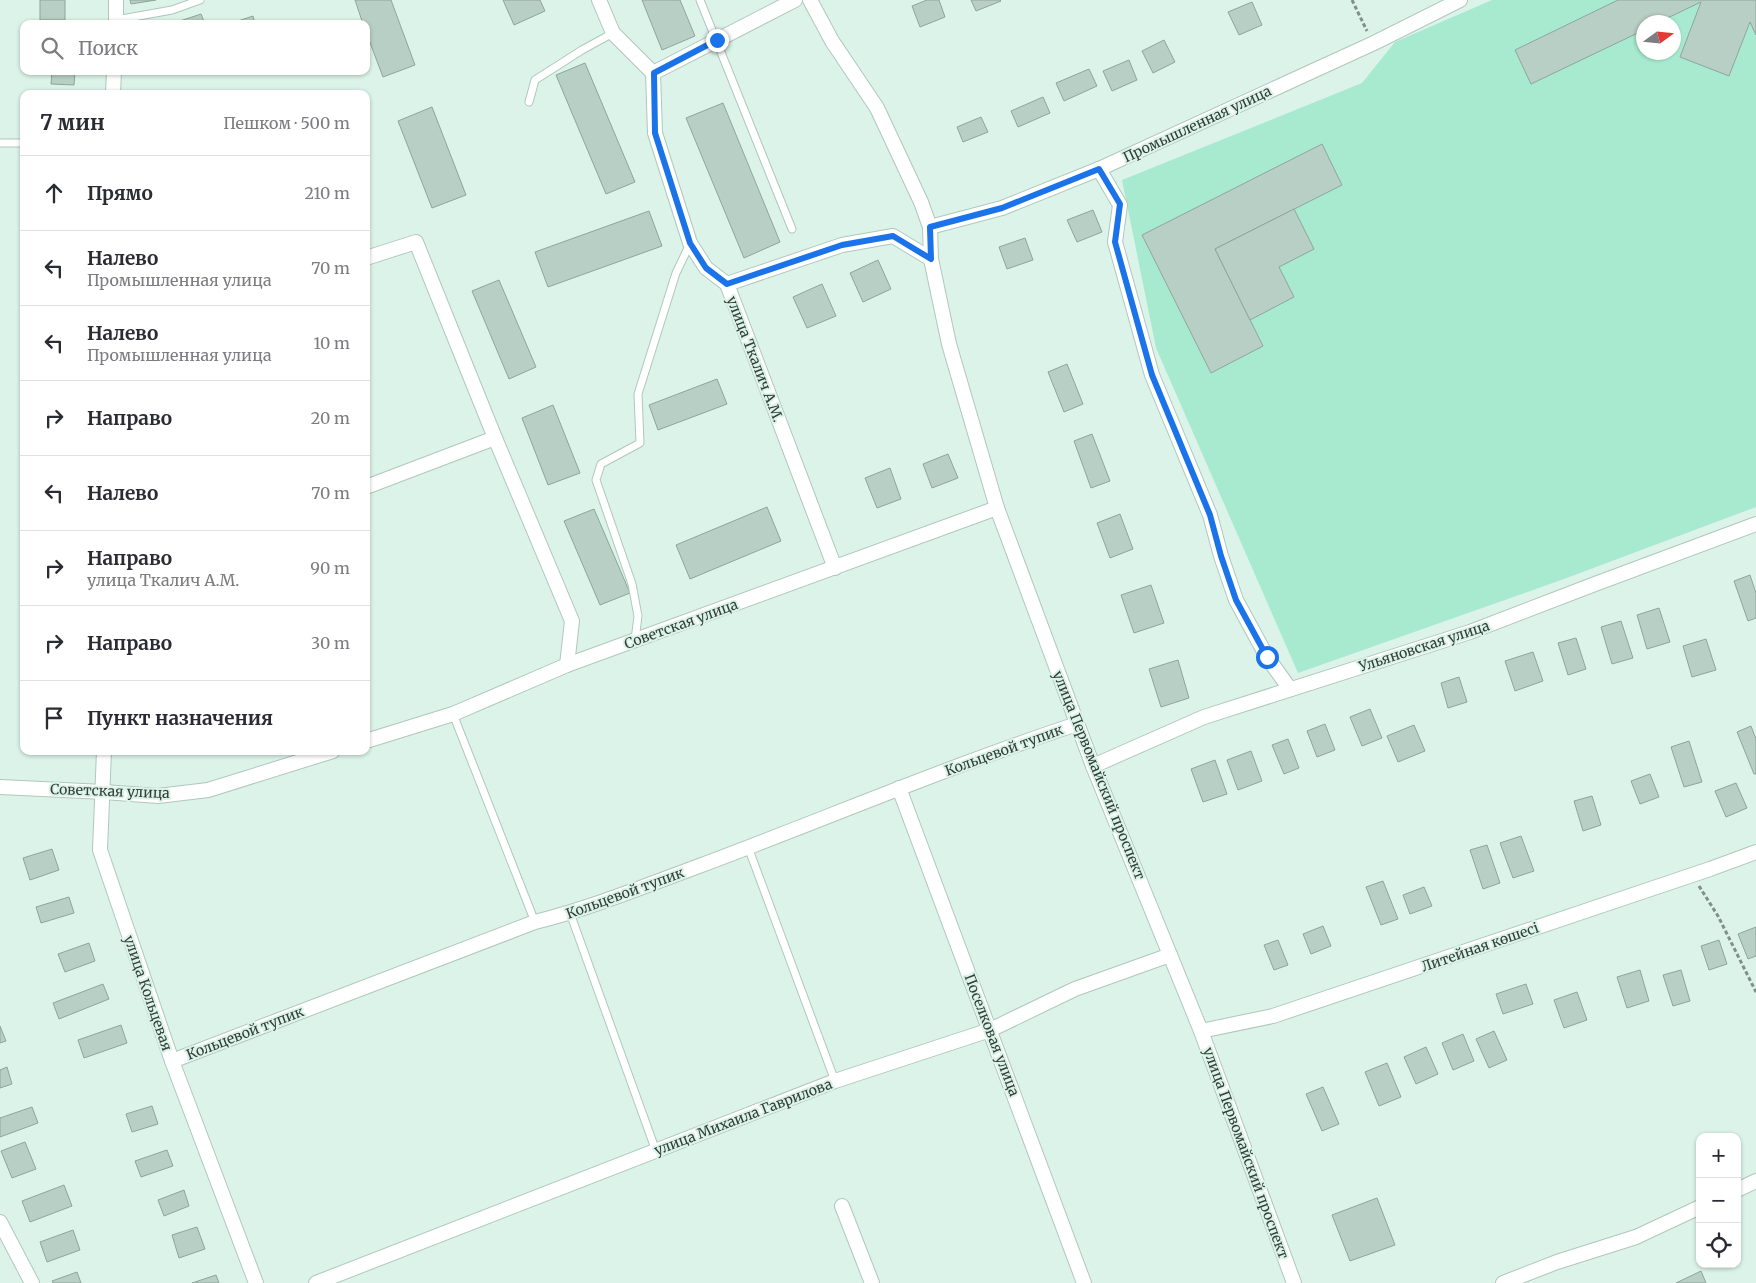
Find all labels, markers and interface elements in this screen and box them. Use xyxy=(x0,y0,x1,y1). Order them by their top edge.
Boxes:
north arrow xyxy=(1636,15,1681,60)
search box xyxy=(20,20,370,75)
route end xyxy=(706,29,729,52)
icon: search xyxy=(38,34,66,62)
text: Поиск xyxy=(78,36,138,60)
street label: Промышленная улица xyxy=(1120,82,1274,166)
text: 7 мин xyxy=(40,109,105,136)
text: Пешком · 500 m xyxy=(223,113,350,133)
icon: ahead xyxy=(40,179,68,207)
text: Прямо xyxy=(87,181,153,205)
text: 210 m xyxy=(305,183,350,203)
text: Налево xyxy=(87,246,158,270)
icon: left xyxy=(40,254,68,282)
text: 70 m xyxy=(311,258,350,278)
text: Промышленная улица xyxy=(87,270,272,290)
street label: улица Ткалич А.М. xyxy=(723,294,787,424)
text: Налево xyxy=(87,321,158,345)
icon: left xyxy=(40,329,68,357)
text: 10 m xyxy=(313,333,350,353)
text: Промышленная улица xyxy=(87,345,272,365)
icon: right xyxy=(40,404,68,432)
text: Направо xyxy=(87,406,172,430)
text: 20 m xyxy=(311,408,350,428)
icon: left xyxy=(40,479,68,507)
text: Налево xyxy=(87,481,158,505)
text: 70 m xyxy=(311,483,350,503)
text: Направо xyxy=(87,546,172,570)
icon: right xyxy=(40,554,68,582)
text: 90 m xyxy=(310,558,350,578)
text: улица Ткалич А.М. xyxy=(87,570,239,590)
street label: Советская улица xyxy=(622,595,741,653)
street label: Ульяновская улица xyxy=(1355,616,1492,676)
icon: right xyxy=(40,629,68,657)
text: Направо xyxy=(87,631,172,655)
text: 30 m xyxy=(311,633,350,653)
route start xyxy=(1256,646,1279,669)
street label: улица Первомайский проспект xyxy=(1049,668,1149,883)
icon: arrive xyxy=(40,704,68,732)
text: Пункт назначения xyxy=(87,706,273,730)
street label: Кольцевой тупик xyxy=(943,720,1066,780)
street label: Советская улица xyxy=(50,780,171,802)
street label: Кольцевой тупик xyxy=(564,863,687,923)
street label: Литейная көшесі xyxy=(1419,918,1542,976)
street label: улица Кольцевая xyxy=(120,933,176,1053)
street label: Поселковая улица xyxy=(960,971,1024,1099)
street label: Кольцевой тупик xyxy=(184,1002,306,1064)
street label: улица Первомайский проспект xyxy=(1199,1045,1293,1262)
street label: улица Михаила Гаврилова xyxy=(651,1075,835,1159)
map controls xyxy=(1696,1133,1741,1268)
button: + xyxy=(1696,1133,1741,1178)
button: − xyxy=(1696,1178,1741,1223)
button: locate xyxy=(1696,1223,1741,1268)

